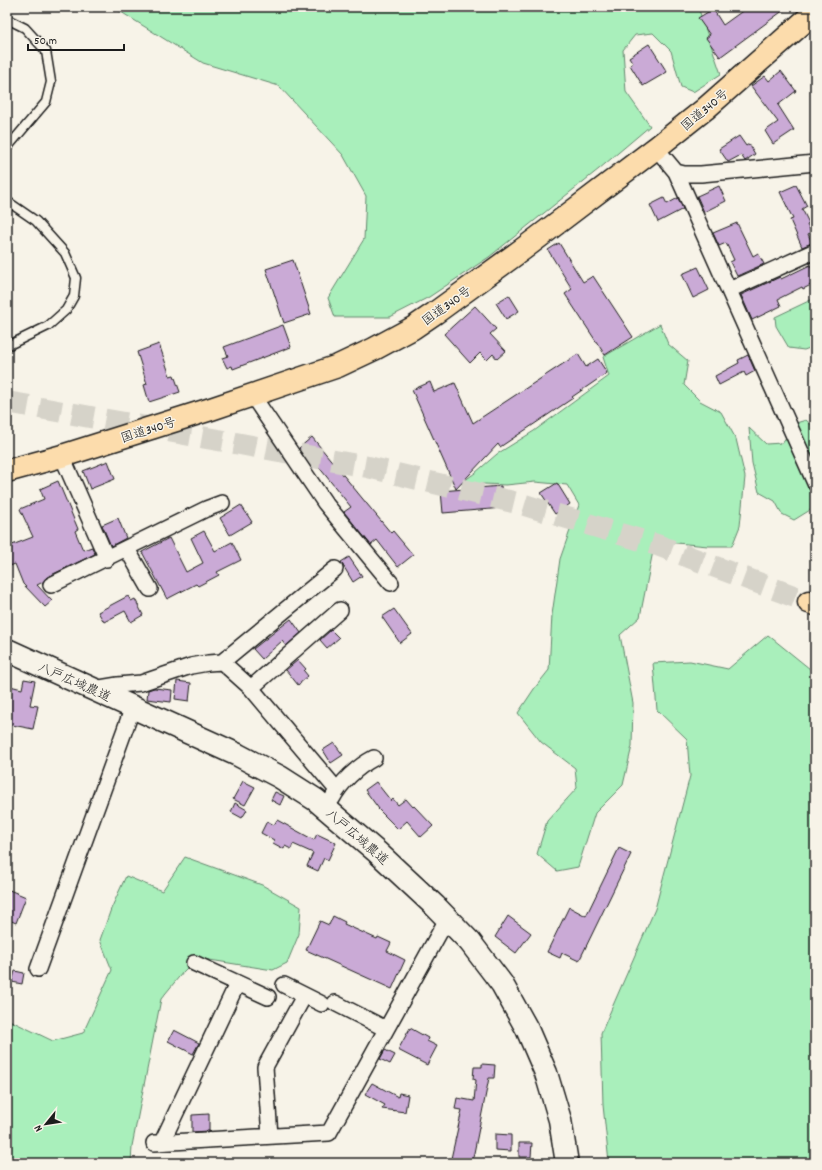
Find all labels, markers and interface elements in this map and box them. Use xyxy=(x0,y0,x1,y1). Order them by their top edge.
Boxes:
scale bar xyxy=(28,26,124,52)
text: 50 m xyxy=(34,33,57,50)
street label: 国道340号 xyxy=(678,85,734,137)
street label: 国道340号 xyxy=(419,283,476,332)
street label: 国道340号 xyxy=(119,413,179,449)
street label: 八戸広域農道 xyxy=(34,659,113,708)
street label: 八戸広域農道 xyxy=(321,805,392,871)
north arrow xyxy=(26,1104,66,1144)
text: N xyxy=(31,1121,47,1134)

